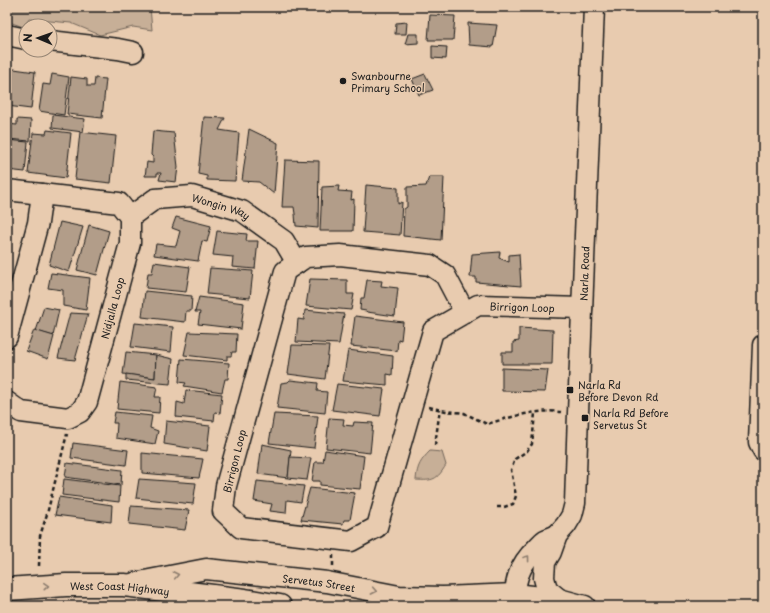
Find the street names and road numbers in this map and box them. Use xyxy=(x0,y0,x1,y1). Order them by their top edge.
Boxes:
street label: Wongin Way xyxy=(190,189,254,223)
street label: Narla Road xyxy=(575,246,592,301)
street label: Nidjalla Loop xyxy=(97,275,127,341)
street label: Birrigon Loop xyxy=(490,298,555,315)
street label: Birrigon Loop xyxy=(219,428,249,494)
street label: Servetus Street xyxy=(282,570,357,595)
street label: West Coast Highway xyxy=(70,578,170,599)

